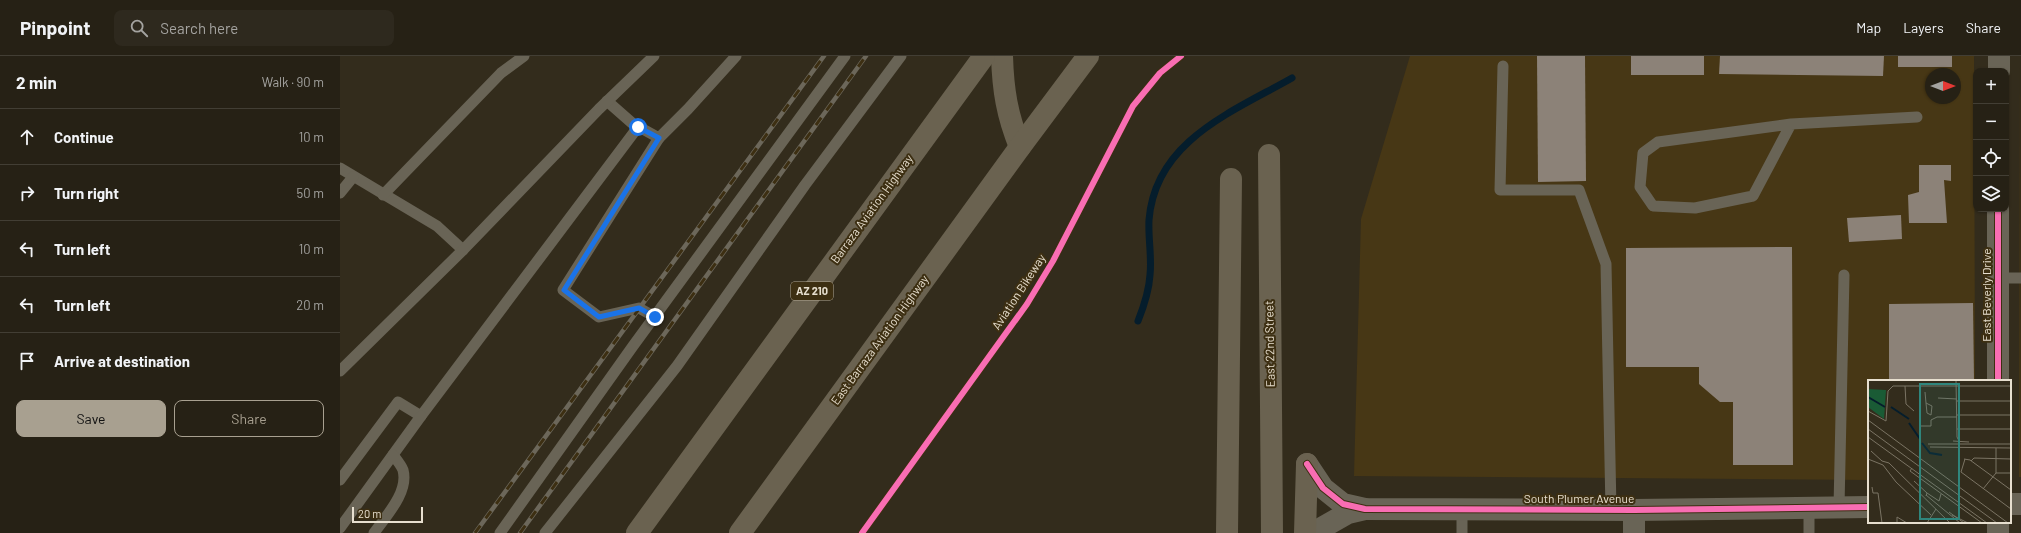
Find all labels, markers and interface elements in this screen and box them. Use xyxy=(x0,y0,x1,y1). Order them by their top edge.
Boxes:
search box xyxy=(114,10,394,46)
text: Pinpoint xyxy=(20,16,90,39)
icon: search xyxy=(128,17,150,39)
text: Search here xyxy=(160,19,238,37)
text: Map xyxy=(1856,19,1881,36)
text: Layers xyxy=(1903,19,1944,36)
text: Share xyxy=(1966,19,2001,36)
north arrow xyxy=(1925,68,1961,104)
map controls xyxy=(1973,68,2009,212)
button: + xyxy=(1973,68,2009,104)
text: 2 min xyxy=(16,72,57,92)
text: Walk · 90 m xyxy=(262,74,324,90)
button: − xyxy=(1973,104,2009,140)
route start xyxy=(629,118,647,136)
icon: ahead xyxy=(16,126,38,148)
text: Continue xyxy=(54,128,114,146)
text: 10 m xyxy=(299,129,324,145)
button: locate xyxy=(1973,140,2009,176)
street label: Barraza Aviation Highway xyxy=(827,151,916,265)
button: layers xyxy=(1973,176,2009,212)
icon: right xyxy=(16,182,38,204)
text: Turn right xyxy=(54,184,119,202)
text: 50 m xyxy=(297,185,324,201)
icon: left xyxy=(16,238,38,260)
text: Turn left xyxy=(54,240,110,258)
text: 10 m xyxy=(299,241,324,257)
street label: East Beverly Drive xyxy=(1979,248,1993,342)
street label: Aviation Bikeway xyxy=(989,251,1048,332)
street label: East Barraza Aviation Highway xyxy=(827,272,931,407)
road number: AZ 210 xyxy=(791,282,833,300)
icon: left xyxy=(16,294,38,316)
text: Turn left xyxy=(54,296,110,314)
text: 20 m xyxy=(296,297,324,313)
street label: East 22nd Street xyxy=(1261,300,1277,388)
route end xyxy=(646,308,664,326)
icon: arrive xyxy=(16,350,38,372)
text: Arrive at destination xyxy=(54,352,190,370)
inset map xyxy=(1868,380,2011,523)
button: Save xyxy=(16,400,166,437)
button: Share xyxy=(174,400,324,437)
street label: South Plumer Avenue xyxy=(1524,491,1634,505)
scale bar xyxy=(352,505,423,524)
text: 20 m xyxy=(358,507,381,520)

